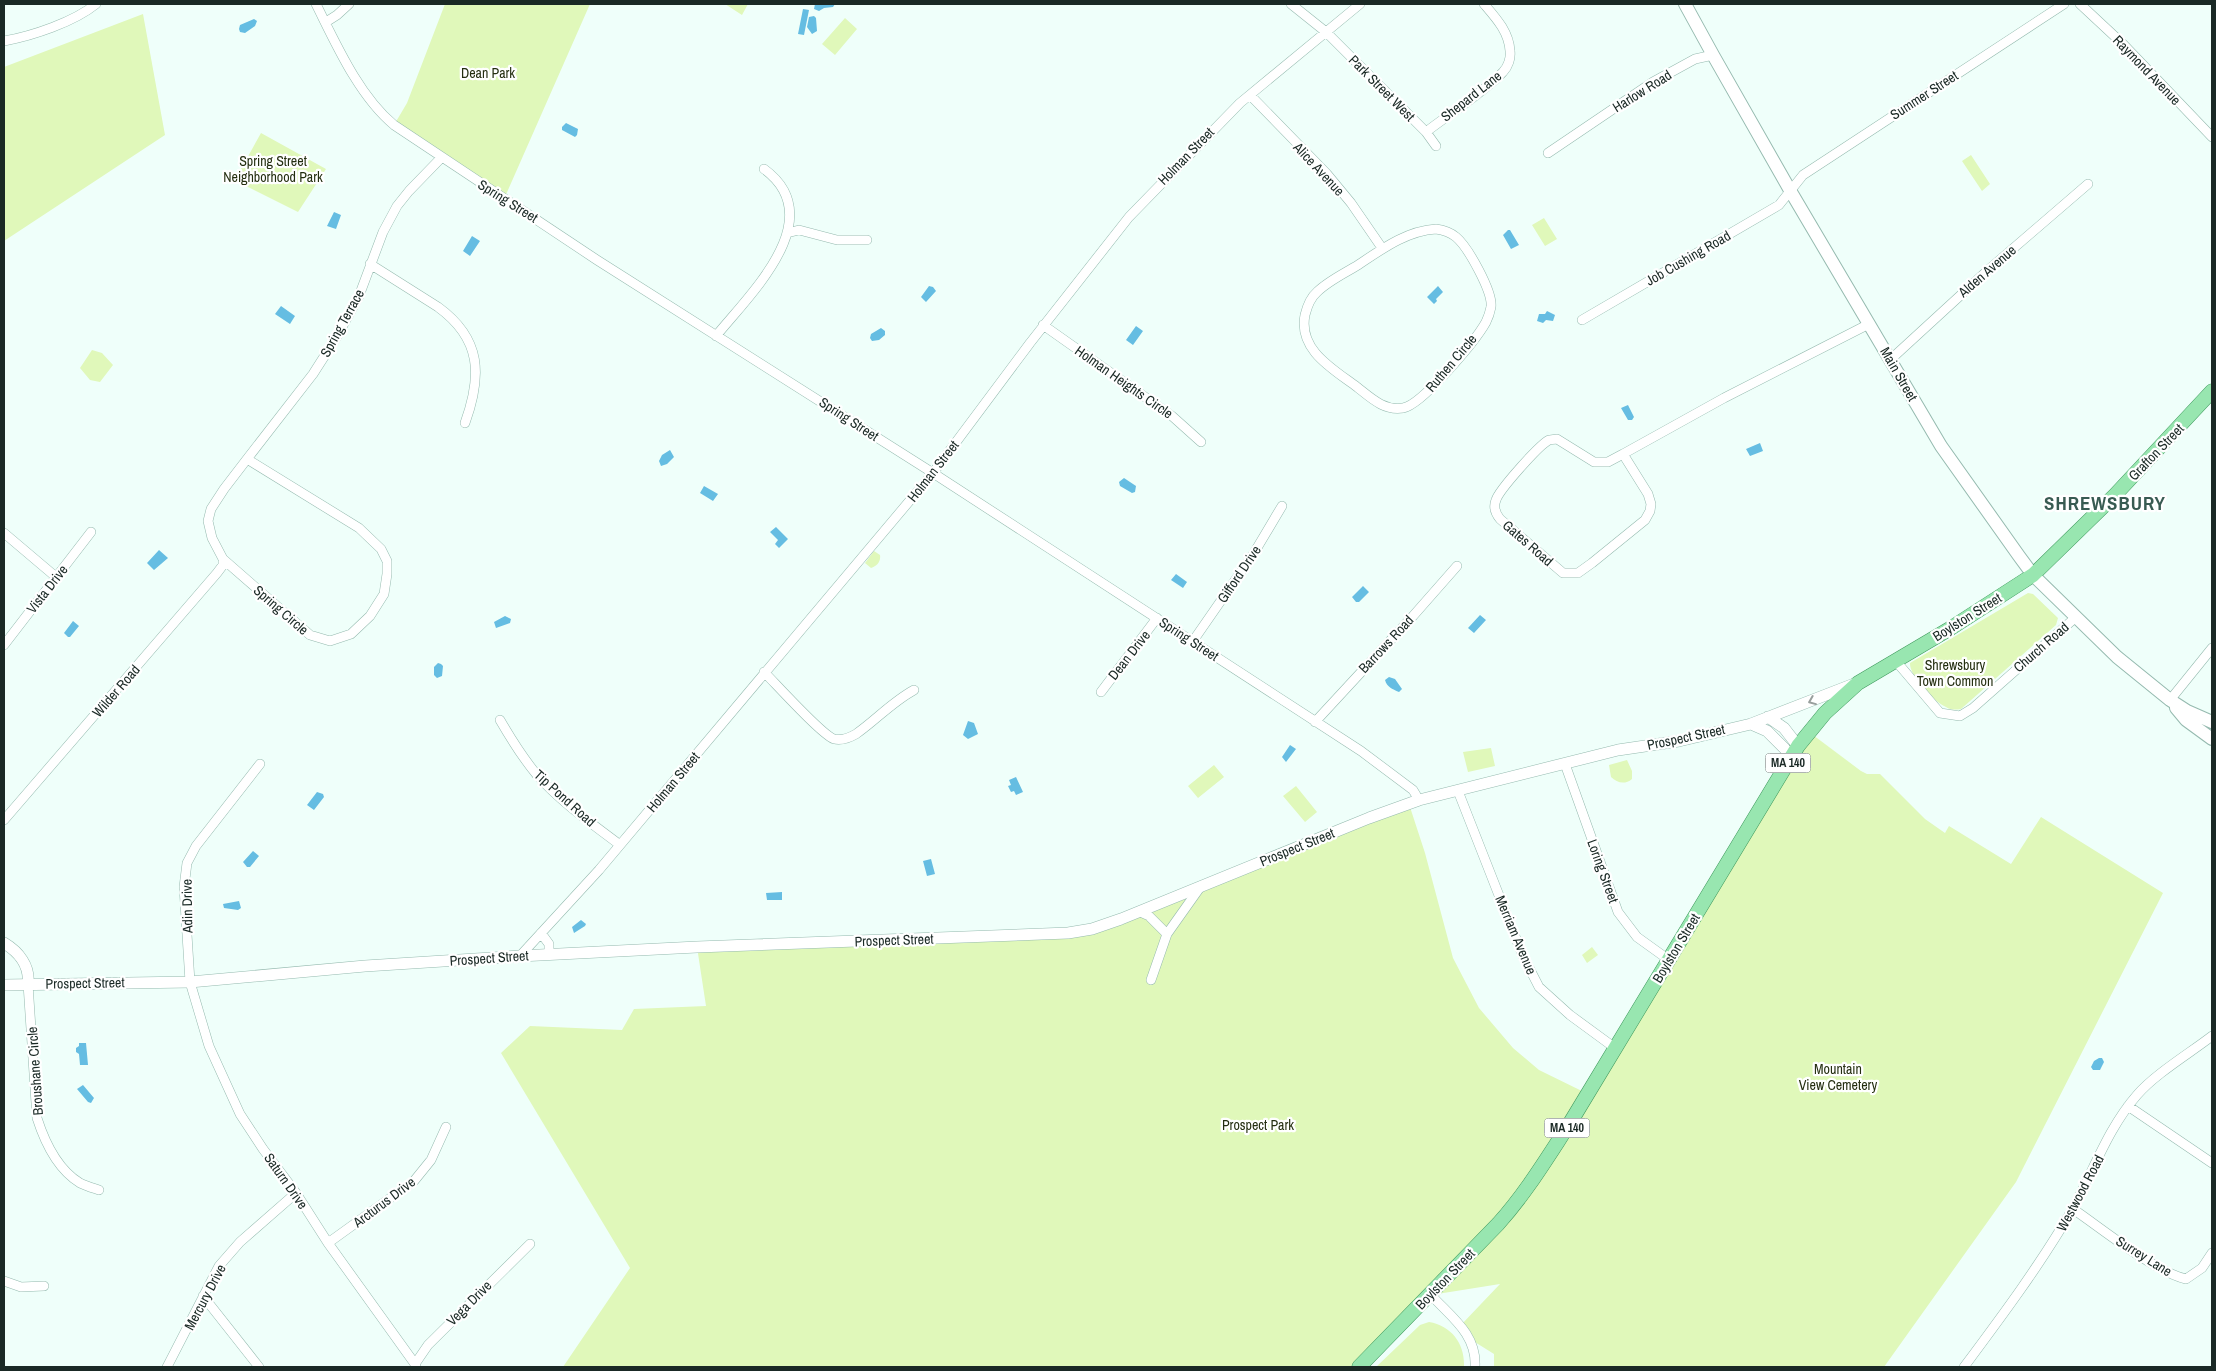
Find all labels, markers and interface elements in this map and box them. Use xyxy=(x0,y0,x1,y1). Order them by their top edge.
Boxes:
street label: Raymond Avenue xyxy=(2109,31,2185,109)
street label: Park Street West xyxy=(1345,51,1419,125)
park label: Dean Park xyxy=(461,64,515,82)
street label: Harlow Road xyxy=(1609,66,1675,116)
street label: Summer Street xyxy=(1887,66,1961,124)
street label: Shepard Lane xyxy=(1437,67,1505,125)
street label: Holman Street xyxy=(1154,123,1218,189)
street label: Alice Avenue xyxy=(1289,138,1348,200)
park label: Spring Street Neighborhood Park xyxy=(223,152,323,186)
street label: Spring Street xyxy=(475,175,541,227)
street label: Job Cushing Road xyxy=(1642,226,1734,290)
street label: Alden Avenue xyxy=(1954,241,2020,302)
street label: Spring Terrace xyxy=(316,286,368,360)
street label: Ruthen Circle xyxy=(1422,330,1480,396)
street label: Holman Heights Circle xyxy=(1072,342,1176,422)
street label: Main Street xyxy=(1876,344,1922,404)
street label: Spring Street xyxy=(816,393,882,445)
street label: Grafton Street xyxy=(2124,420,2188,484)
street label: Holman Street xyxy=(903,437,963,505)
district label: SHREWSBURY xyxy=(2044,490,2166,516)
street label: Gates Road xyxy=(1499,516,1557,570)
street label: Gifford Drive xyxy=(1213,542,1265,606)
street label: Vista Drive xyxy=(22,561,72,617)
street label: Spring Circle xyxy=(250,581,312,639)
street label: Boylston Street xyxy=(1929,589,2005,645)
street label: Barrows Road xyxy=(1355,611,1417,677)
street label: Spring Street xyxy=(1156,613,1222,665)
street label: Church Road xyxy=(2010,618,2072,676)
street label: Dean Drive xyxy=(1104,627,1154,683)
park label: Shrewsbury Town Common xyxy=(1917,656,1993,690)
street label: Wilder Road xyxy=(88,661,144,721)
one-way arrow xyxy=(1809,695,1817,705)
street label: Prospect Street xyxy=(1645,720,1727,754)
street label: Holman Street xyxy=(643,748,703,816)
road number: MA 140 xyxy=(1766,754,1810,772)
street label: Tip Pond Road xyxy=(530,766,600,830)
street label: Prospect Street xyxy=(1257,824,1337,870)
street label: Loring Street xyxy=(1583,837,1623,905)
street label: Adin Drive xyxy=(178,879,196,934)
street label: Merriam Avenue xyxy=(1491,893,1541,977)
street label: Boylston Street xyxy=(1648,910,1704,986)
street label: Prospect Street xyxy=(854,930,934,950)
street label: Prospect Street xyxy=(449,946,529,970)
street label: Prospect Street xyxy=(45,973,125,993)
street label: Broushane Circle xyxy=(23,1026,47,1116)
park label: Mountain View Cemetery xyxy=(1799,1060,1877,1094)
park label: Prospect Park xyxy=(1222,1116,1294,1134)
road number: MA 140 xyxy=(1544,1118,1590,1138)
street label: Saturn Drive xyxy=(260,1149,312,1213)
street label: Westwood Road xyxy=(2052,1152,2108,1234)
street label: Arcturus Drive xyxy=(348,1173,419,1232)
street label: Surrey Lane xyxy=(2113,1232,2175,1280)
street label: Boylston Street xyxy=(1411,1245,1479,1313)
street label: Mercury Drive xyxy=(180,1261,230,1333)
street label: Vega Drive xyxy=(443,1277,495,1329)

